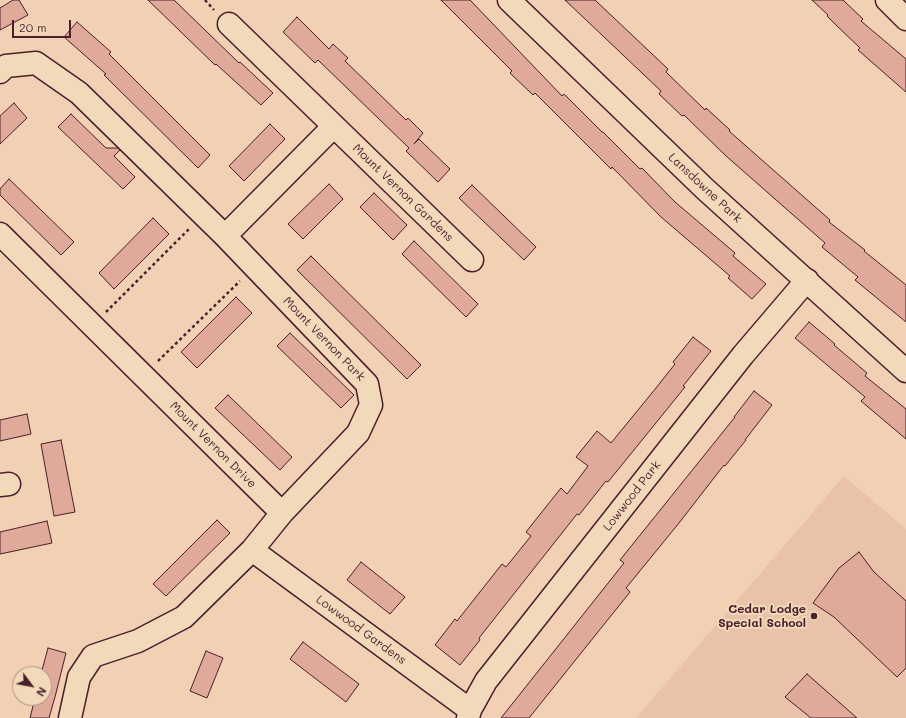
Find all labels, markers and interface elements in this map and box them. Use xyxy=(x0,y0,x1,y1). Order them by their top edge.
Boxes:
scale bar xyxy=(14,12,73,38)
text: 20 m xyxy=(19,19,47,35)
street label: Mount Vernon Gardens xyxy=(350,141,456,245)
street label: Lansdowne Park xyxy=(665,150,745,226)
street label: Mount Vernon Park xyxy=(280,294,368,384)
street label: Mount Vernon Drive xyxy=(167,399,259,491)
street label: Lowwood Park xyxy=(600,458,664,534)
street label: Lowwood Gardens xyxy=(313,593,409,667)
place label: Cedar Lodge Special School xyxy=(718,602,806,630)
marker: Cedar Lodge Special School xyxy=(809,611,819,621)
north arrow xyxy=(12,666,52,706)
text: N xyxy=(33,685,50,700)

